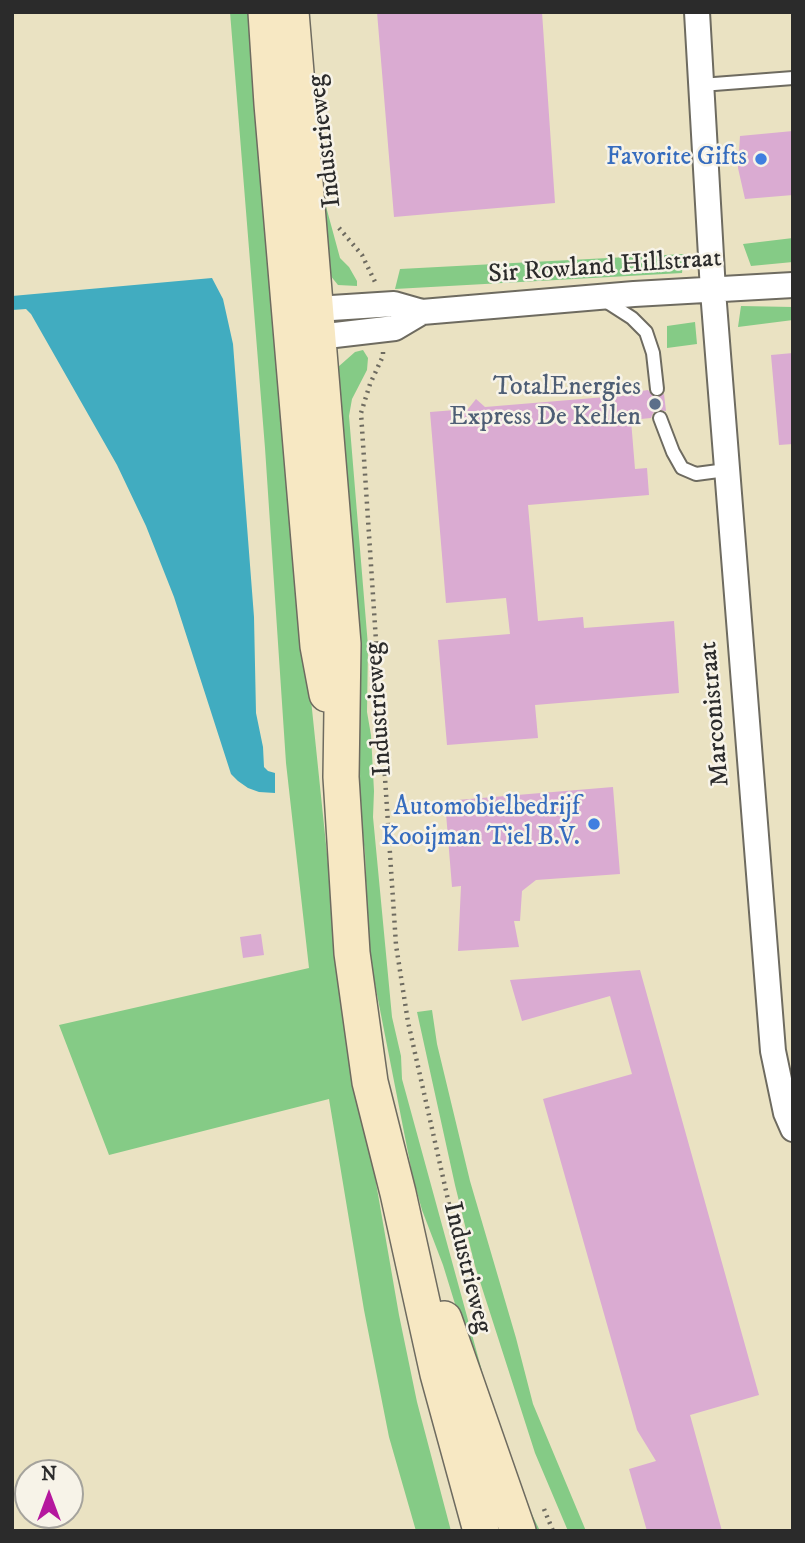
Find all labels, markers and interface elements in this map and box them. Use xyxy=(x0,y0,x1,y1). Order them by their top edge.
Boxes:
street label: Industrieweg xyxy=(302,73,350,209)
place label: Favorite Gifts xyxy=(606,143,747,175)
marker: Favorite Gifts xyxy=(753,151,769,167)
street label: Sir Rowland Hillstraat xyxy=(487,244,723,292)
place label: TotalEnergies Express De Kellen xyxy=(449,373,641,434)
marker: TotalEnergies Express De Kellen xyxy=(647,396,663,412)
street label: Marconistraat xyxy=(694,640,738,788)
street label: Industrieweg xyxy=(360,641,400,777)
place label: Automobielbedrijf Kooijman Tiel B.V. xyxy=(381,793,580,854)
marker: Automobielbedrijf Kooijman Tiel B.V. xyxy=(586,816,602,832)
street label: Industrieweg xyxy=(435,1199,497,1337)
north arrow xyxy=(14,1459,84,1529)
text: N xyxy=(41,1463,57,1486)

